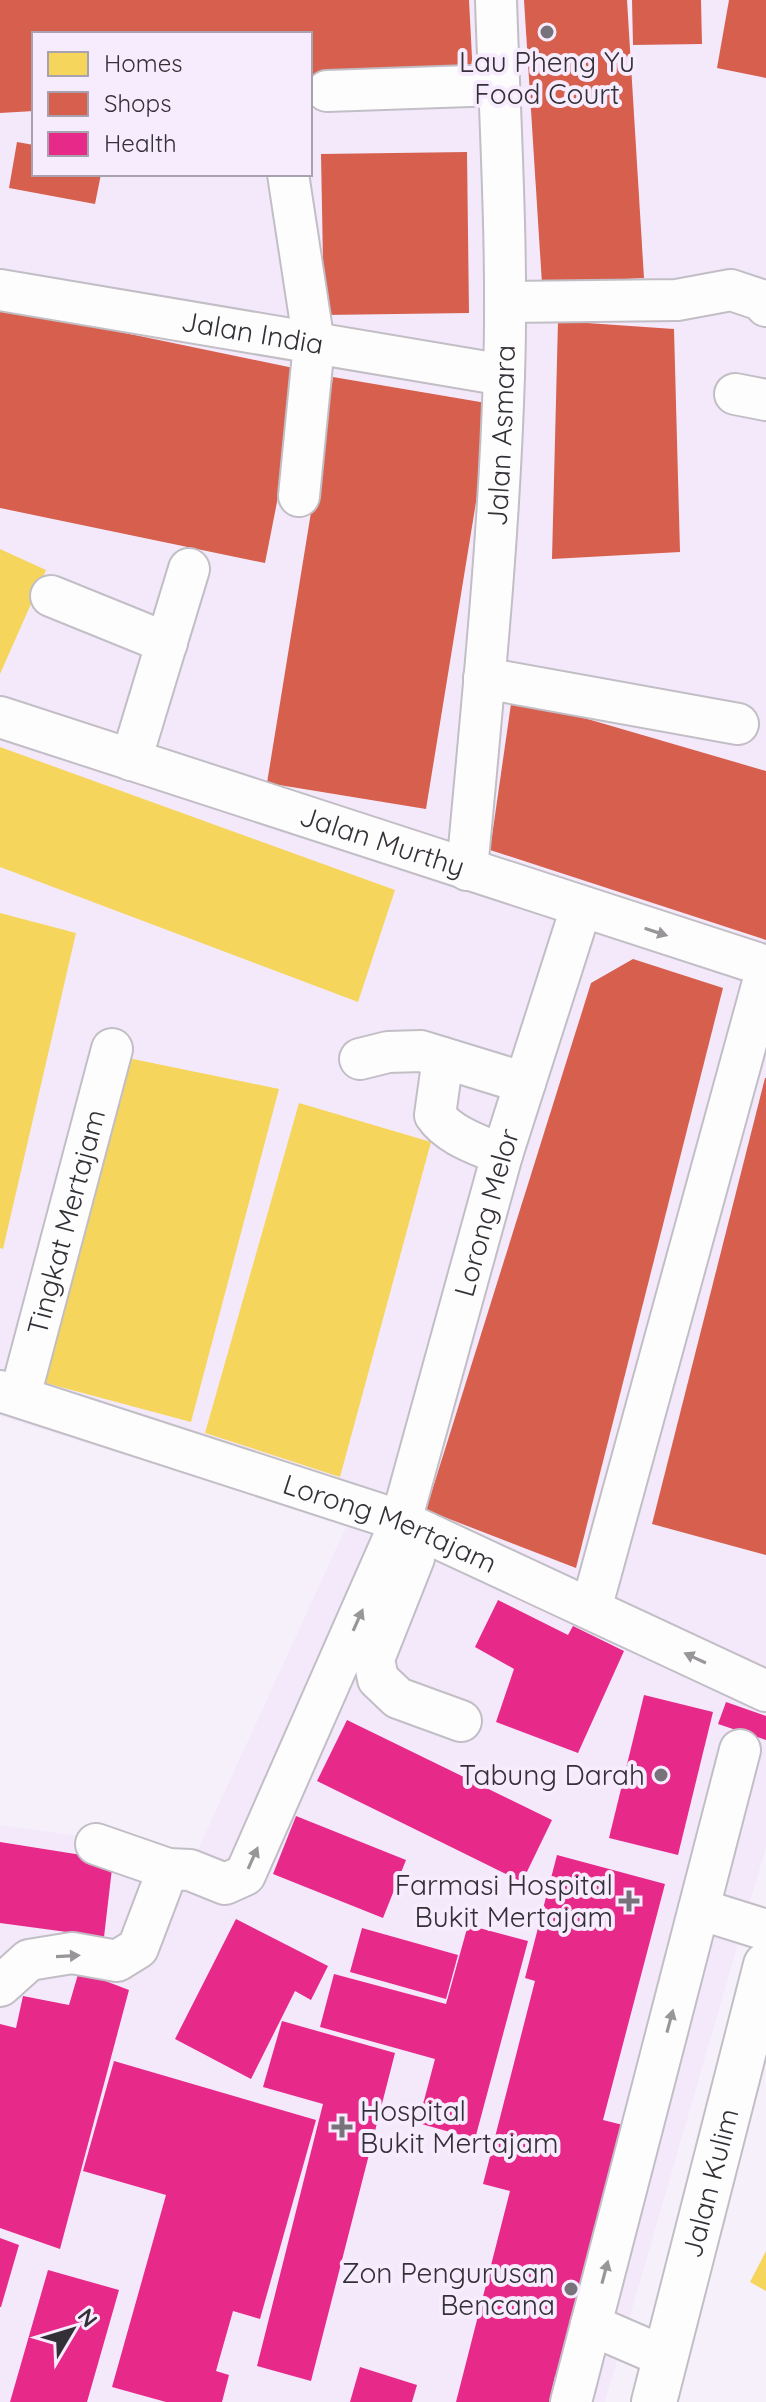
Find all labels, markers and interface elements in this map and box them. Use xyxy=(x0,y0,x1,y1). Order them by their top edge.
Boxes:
marker: Lau Pheng Yu Food Court xyxy=(538,23,556,41)
legend xyxy=(32,32,312,176)
place label: Lau Pheng Yu Food Court xyxy=(459,44,635,111)
text: Homes xyxy=(104,48,182,78)
text: Shops xyxy=(104,88,171,118)
text: Health xyxy=(104,128,177,158)
street label: Jalan India xyxy=(179,303,326,361)
street label: Jalan Asmara xyxy=(479,344,522,527)
street label: Jalan Murthy xyxy=(296,798,469,884)
one-way arrow xyxy=(644,926,668,938)
street label: Tingkat Mertajam xyxy=(19,1105,112,1338)
street label: Lorong Melor xyxy=(446,1124,526,1300)
street label: Lorong Mertajam xyxy=(279,1466,503,1580)
one-way arrow xyxy=(351,1608,364,1632)
one-way arrow xyxy=(684,1651,707,1665)
place label: Tabung Darah xyxy=(459,1757,645,1792)
marker: Tabung Darah xyxy=(652,1766,670,1784)
one-way arrow xyxy=(246,1846,259,1869)
place label: Farmasi Hospital Bukit Mertajam xyxy=(395,1867,613,1934)
marker: Farmasi Hospital Bukit Mertajam xyxy=(620,1892,638,1910)
one-way arrow xyxy=(55,1949,81,1962)
one-way arrow xyxy=(665,2008,677,2033)
place label: Hospital Bukit Mertajam xyxy=(360,2093,559,2160)
street label: Jalan Kulim xyxy=(674,2105,746,2261)
marker: Hospital Bukit Mertajam xyxy=(331,2116,353,2138)
place label: Zon Pengurusan Bencana xyxy=(342,2255,555,2322)
one-way arrow xyxy=(599,2260,611,2285)
marker: Zon Pengurusan Bencana xyxy=(562,2280,580,2298)
north arrow xyxy=(32,2290,112,2370)
text: N xyxy=(72,2303,104,2333)

